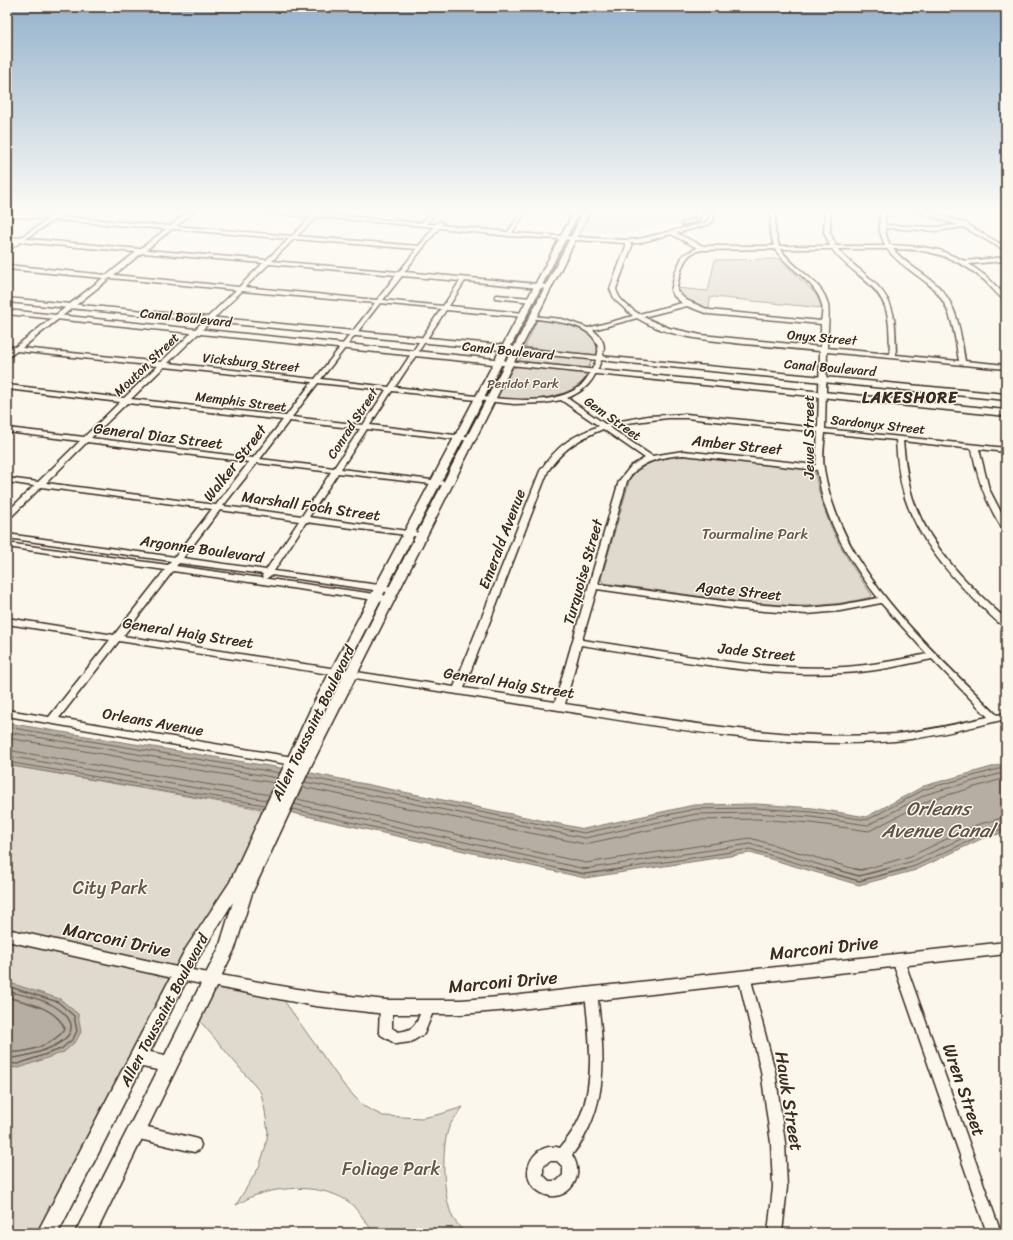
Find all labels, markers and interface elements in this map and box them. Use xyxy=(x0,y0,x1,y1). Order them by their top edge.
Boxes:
street label: Canal Boulevard xyxy=(139,301,234,334)
street label: Onyx Street xyxy=(786,323,859,352)
street label: Mouton Street xyxy=(108,327,185,402)
street label: Canal Boulevard xyxy=(461,334,556,367)
street label: Vicksburg Street xyxy=(201,346,301,379)
street label: Canal Boulevard xyxy=(783,352,878,383)
park label: Peridot Park xyxy=(487,372,559,395)
street label: Conrad Street xyxy=(321,382,385,464)
district label: LAKESHORE xyxy=(862,383,958,412)
street label: Memphis Street xyxy=(194,384,288,419)
street label: Gem Street xyxy=(579,390,647,447)
street label: Jewel Street xyxy=(796,395,822,480)
street label: Sardonyx Street xyxy=(829,408,927,441)
street label: General Diaz Street xyxy=(92,415,225,457)
street label: Walker Street xyxy=(196,418,274,507)
street label: Amber Street xyxy=(690,427,784,463)
street label: Marshall Foch Street xyxy=(240,483,382,529)
street label: Emerald Avenue xyxy=(471,485,533,593)
street label: Turquoise Street xyxy=(555,515,611,628)
park label: Tourmaline Park xyxy=(702,521,808,547)
street label: Argonne Boulevard xyxy=(138,527,267,571)
street label: Agate Street xyxy=(694,573,784,608)
street label: General Haig Street xyxy=(121,610,256,656)
street label: Jade Street xyxy=(716,635,797,669)
street label: Allen Toussaint Boulevard xyxy=(264,640,363,806)
street label: General Haig Street xyxy=(442,660,577,706)
street label: Orleans Avenue xyxy=(100,700,206,744)
water label: Orleans Avenue Canal xyxy=(881,792,999,847)
park label: City Park xyxy=(73,872,148,904)
street label: Marconi Drive xyxy=(60,913,174,967)
street label: Marconi Drive xyxy=(768,926,880,970)
street label: Allen Toussaint Boulevard xyxy=(112,928,216,1092)
street label: Marconi Drive xyxy=(447,961,559,1003)
street label: Wren Street xyxy=(933,1039,995,1141)
street label: Hawk Street xyxy=(765,1049,813,1153)
park label: Foliage Park xyxy=(342,1153,440,1185)

